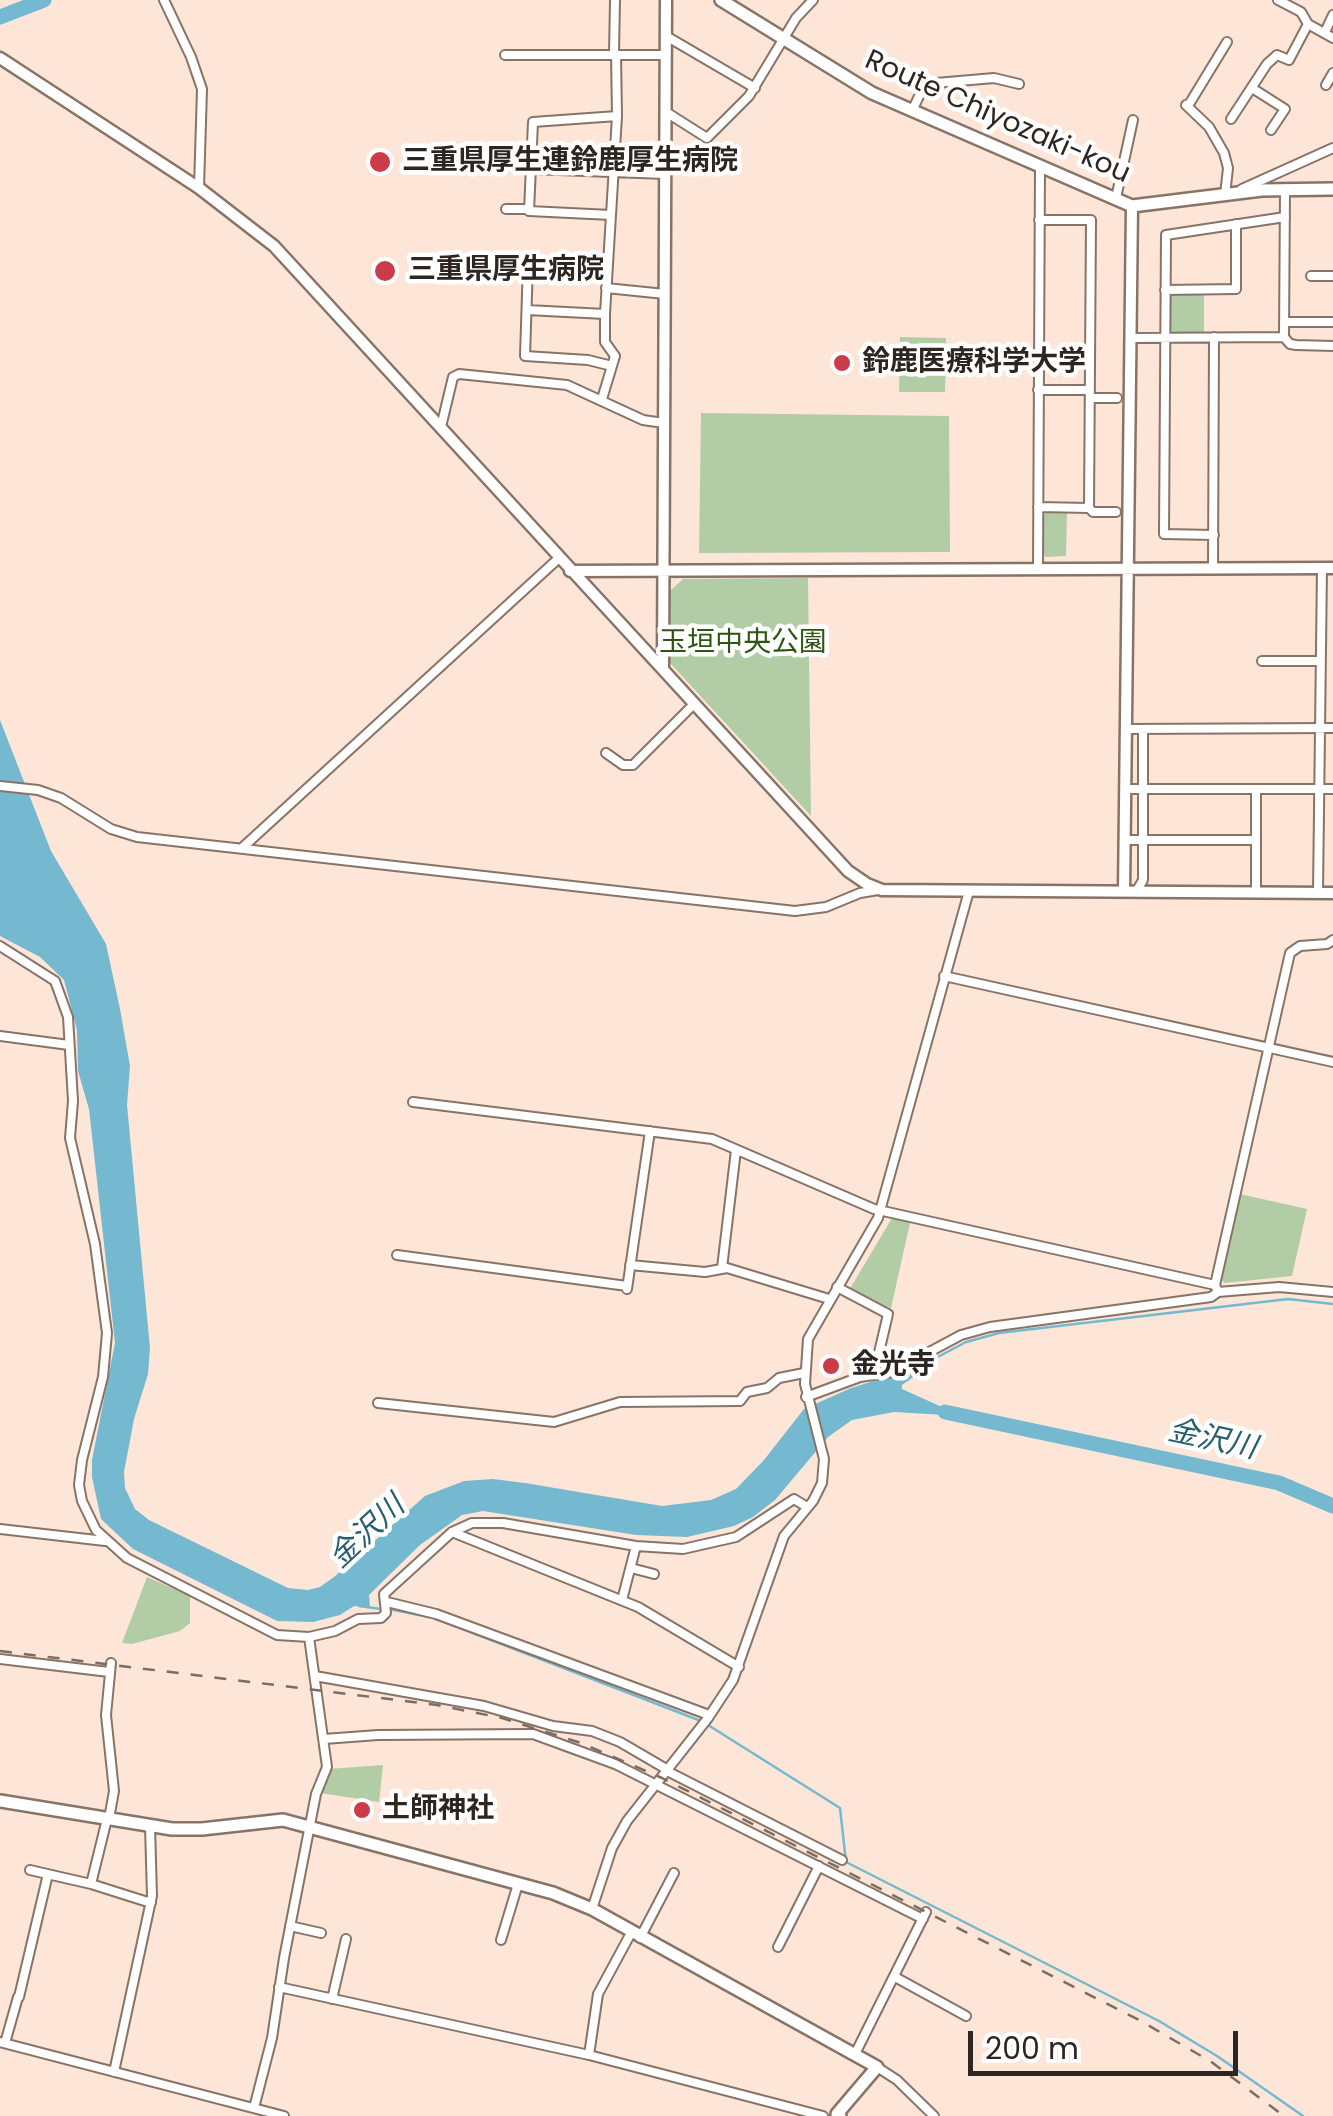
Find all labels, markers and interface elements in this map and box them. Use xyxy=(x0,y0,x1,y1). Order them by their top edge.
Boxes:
street label: Route Chiyozaki-kou xyxy=(859,44,1135,192)
place label: 三重県厚生連鈴鹿厚生病院 xyxy=(402,145,738,179)
marker: 三重県厚生連鈴鹿厚生病院 xyxy=(367,149,393,175)
place label: 三重県厚生病院 xyxy=(408,254,604,288)
marker: 三重県厚生病院 xyxy=(372,258,398,284)
place label: 鈴鹿医療科学大学 xyxy=(862,346,1086,380)
marker: 鈴鹿医療科学大学 xyxy=(831,352,853,374)
park label: 玉垣中央公園 xyxy=(659,627,827,661)
place label: 金光寺 xyxy=(851,1349,935,1383)
marker: 金光寺 xyxy=(820,1355,842,1377)
water label: 金沢川 xyxy=(1164,1414,1260,1468)
water label: 金沢川 xyxy=(323,1489,413,1577)
place label: 土師神社 xyxy=(382,1793,494,1827)
marker: 土師神社 xyxy=(351,1799,373,1821)
scale bar xyxy=(973,2011,1243,2073)
text: 200 m xyxy=(985,2027,1079,2070)

